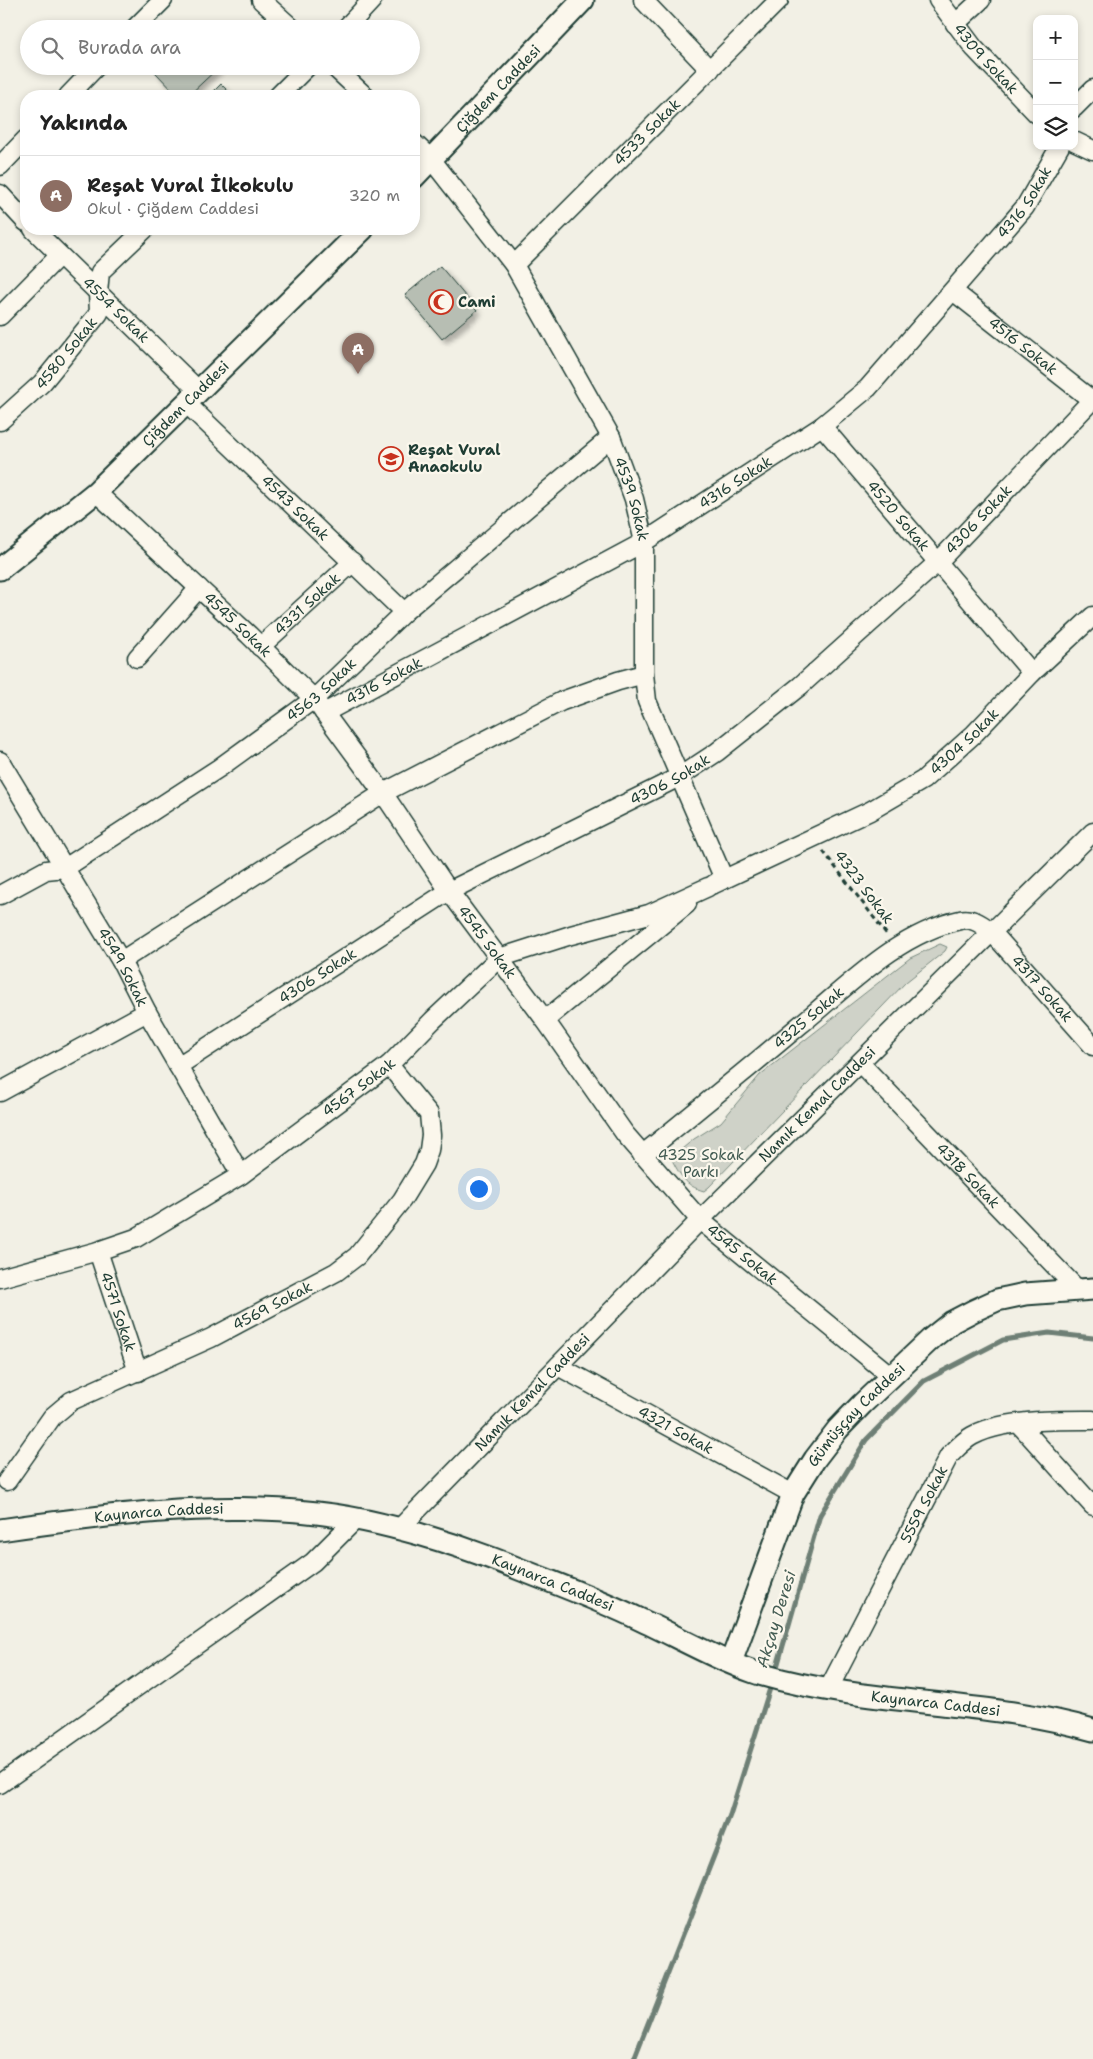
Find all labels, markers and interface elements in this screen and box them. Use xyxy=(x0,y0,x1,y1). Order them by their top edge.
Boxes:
map controls xyxy=(1033,15,1078,150)
button: + xyxy=(1033,15,1078,60)
street label: 4309 Sokak xyxy=(949,19,1023,99)
search box xyxy=(20,20,420,75)
icon: search xyxy=(38,34,66,62)
text: Burada ara xyxy=(78,35,181,60)
street label: Çiğdem Caddesi xyxy=(451,40,545,137)
button: − xyxy=(1033,60,1078,105)
street label: 4533 Sokak xyxy=(609,94,685,170)
button: layers xyxy=(1033,105,1078,150)
text: Yakında xyxy=(40,109,127,137)
street label: 4316 Sokak xyxy=(992,163,1056,243)
text: Reşat Vural İlkokulu xyxy=(87,173,294,198)
text: A xyxy=(50,185,62,206)
text: 320 m xyxy=(349,185,400,206)
text: Okul · Çiğdem Caddesi xyxy=(87,198,259,219)
street label: 4554 Sokak xyxy=(78,273,154,347)
mosque icon: Cami xyxy=(428,289,454,315)
place label: Cami xyxy=(458,292,496,312)
street label: 4516 Sokak xyxy=(984,312,1062,380)
street label: 4580 Sokak xyxy=(31,313,102,394)
pin: A xyxy=(342,333,374,374)
street label: Çiğdem Caddesi xyxy=(138,356,234,451)
place label: Reşat Vural Anaokulu xyxy=(408,440,500,477)
school or university icon: Reşat Vural Anaokulu xyxy=(378,446,404,472)
street label: 4316 Sokak xyxy=(695,451,776,514)
street label: 4539 Sokak xyxy=(609,454,653,543)
street label: 4543 Sokak xyxy=(257,470,334,545)
street label: 4520 Sokak xyxy=(863,476,934,556)
street label: 4306 Sokak xyxy=(941,480,1016,559)
street label: 4331 Sokak xyxy=(270,568,345,639)
street label: 4545 Sokak xyxy=(199,588,276,662)
street label: 4316 Sokak xyxy=(342,652,426,710)
street label: 4563 Sokak xyxy=(282,653,361,726)
street label: 4304 Sokak xyxy=(925,704,1003,779)
street label: 4306 Sokak xyxy=(626,749,714,810)
street label: 4323 Sokak xyxy=(830,846,898,928)
street label: 4545 Sokak xyxy=(453,901,521,983)
street label: 4549 Sokak xyxy=(93,924,153,1010)
street label: 4306 Sokak xyxy=(275,943,360,1008)
street label: 4317 Sokak xyxy=(1007,951,1077,1026)
street label: 4325 Sokak xyxy=(769,982,848,1053)
street label: Namık Kemal Caddesi xyxy=(754,1042,880,1167)
street label: 4567 Sokak xyxy=(318,1054,400,1121)
street label: 4318 Sokak xyxy=(932,1138,1004,1213)
park label: 4325 Sokak Parkı xyxy=(658,1145,744,1182)
your location xyxy=(466,1176,492,1202)
street label: 4545 Sokak xyxy=(702,1219,782,1290)
street label: 4571 Sokak xyxy=(96,1269,141,1354)
street label: 4569 Sokak xyxy=(229,1276,316,1335)
street label: Namık Kemal Caddesi xyxy=(470,1329,594,1455)
street label: Gümüşçay Caddesi xyxy=(803,1358,909,1470)
street label: 4321 Sokak xyxy=(634,1401,717,1459)
street label: 5559 Sokak xyxy=(896,1462,952,1547)
street label: Kaynarca Caddesi xyxy=(93,1499,224,1527)
street label: Kaynarca Caddesi xyxy=(489,1549,617,1616)
water label: Akçay Deresi xyxy=(751,1567,801,1670)
street label: Kaynarca Caddesi xyxy=(870,1686,1002,1721)

